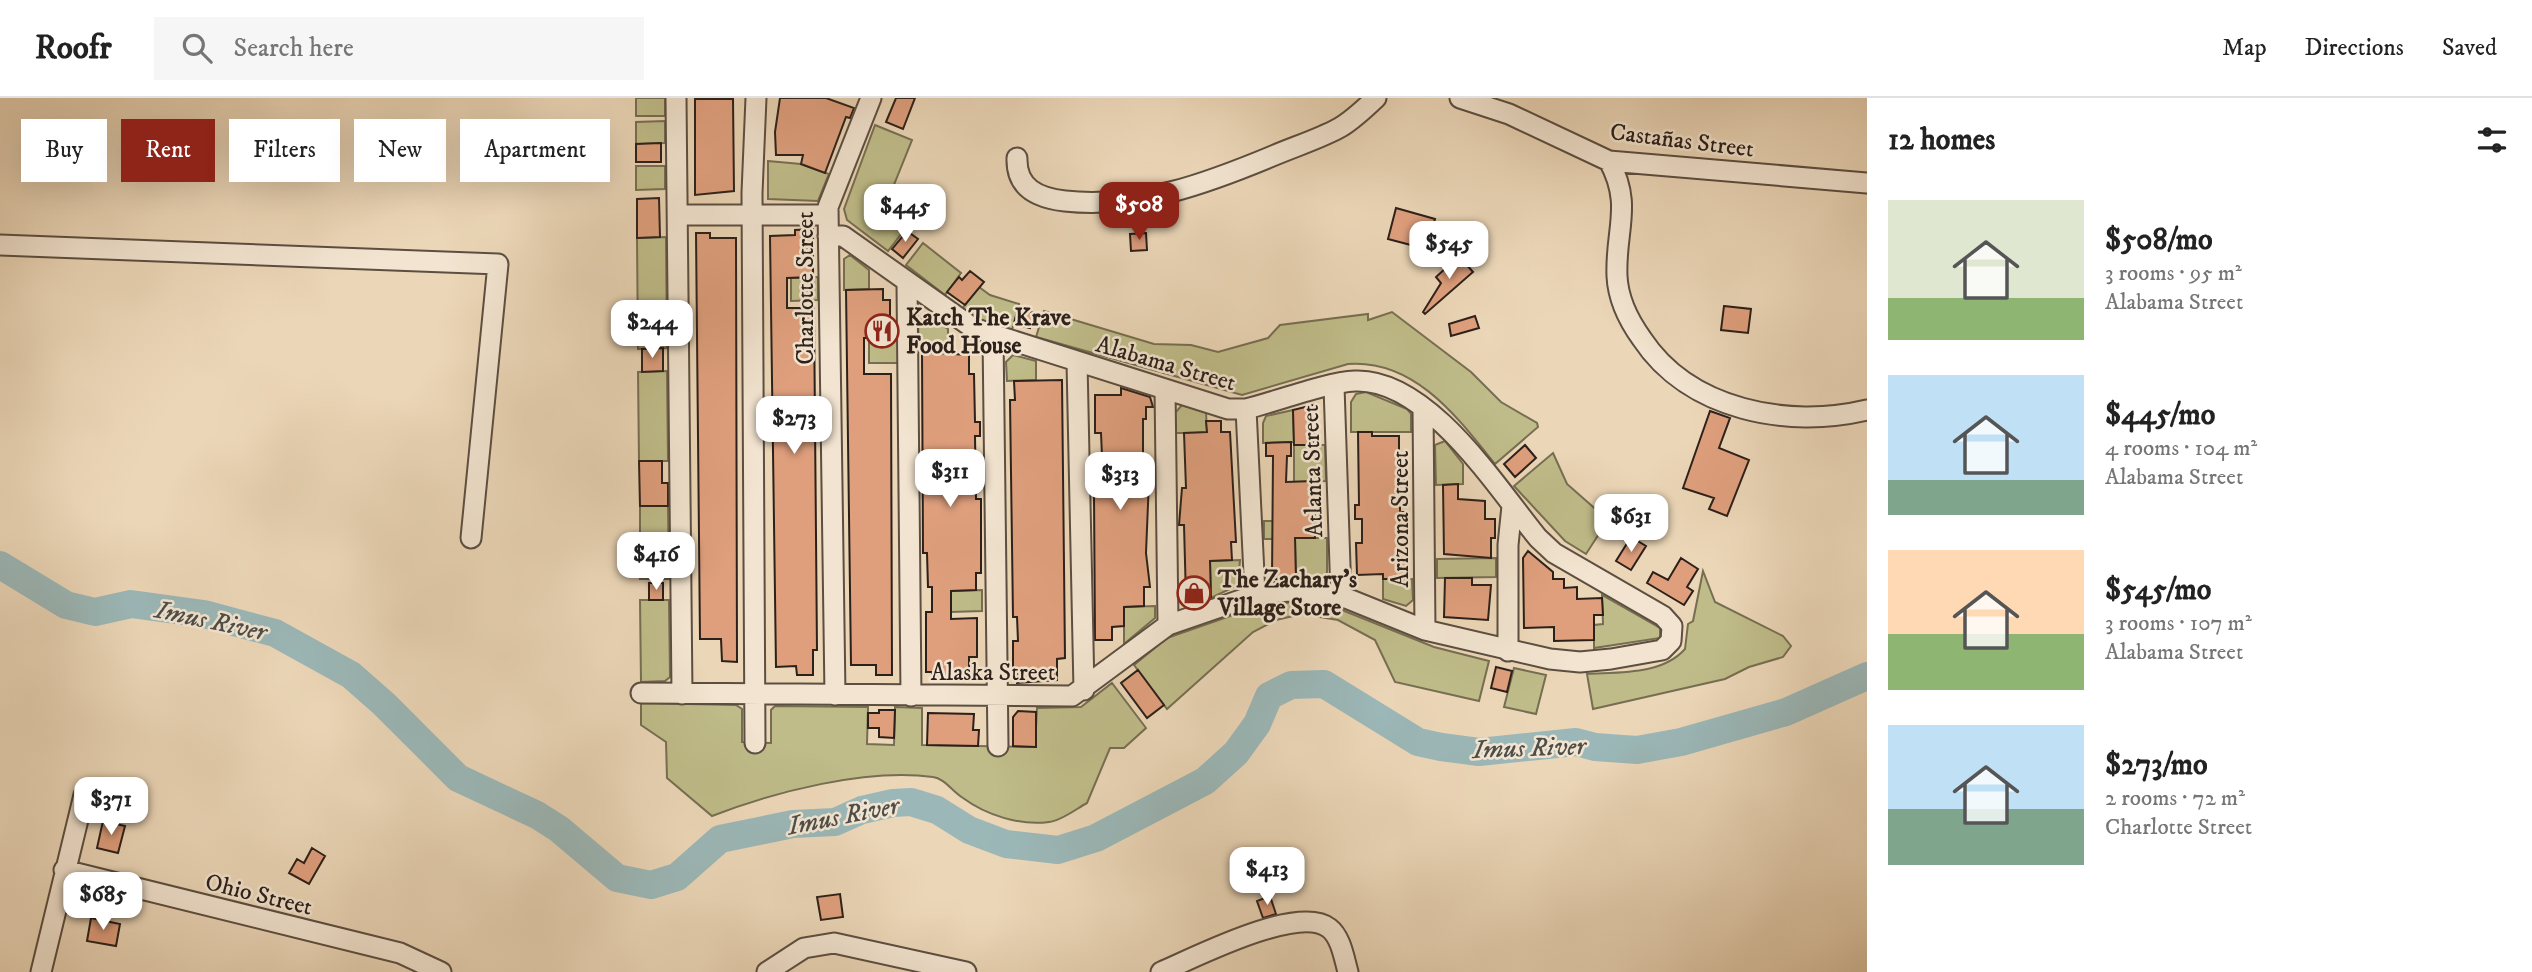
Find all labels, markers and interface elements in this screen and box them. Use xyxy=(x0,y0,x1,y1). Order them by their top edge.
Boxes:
search box xyxy=(154,17,644,80)
text: Roofr xyxy=(35,28,112,69)
icon: search xyxy=(178,29,216,67)
text: Search here xyxy=(234,32,354,65)
text: Map xyxy=(2222,33,2267,63)
text: Directions xyxy=(2305,33,2404,63)
text: Saved xyxy=(2442,33,2497,63)
street label: Castañas Street xyxy=(1608,117,1756,165)
chip: Buy xyxy=(21,119,107,182)
chip: Rent xyxy=(121,119,215,182)
chip: Filters xyxy=(229,119,340,182)
chip: New xyxy=(354,119,446,182)
chip: Apartment xyxy=(460,119,610,182)
icon: filters xyxy=(2473,121,2511,159)
text: 12 homes xyxy=(1888,122,1995,159)
pin: $508 xyxy=(1098,183,1180,242)
pin: $445 xyxy=(864,184,946,244)
text: $508 xyxy=(1115,190,1163,219)
text: $445 xyxy=(880,192,930,221)
street label: Charlotte Street xyxy=(791,211,821,365)
pin: $545 xyxy=(1408,222,1490,281)
text: $508/mo xyxy=(2105,222,2213,259)
icon: home xyxy=(1944,228,2028,312)
text: $545 xyxy=(1425,229,1473,258)
text: 3 rooms · 95 m² xyxy=(2105,259,2242,288)
text: Alabama Street xyxy=(2105,288,2243,317)
pin: $244 xyxy=(611,300,693,360)
place label: Katch The Krave Food House xyxy=(906,303,1071,361)
text: $244 xyxy=(627,308,677,337)
restaurant icon: Katch The Krave Food House xyxy=(863,312,901,350)
street label: Alabama Street xyxy=(1092,330,1239,398)
pin: $273 xyxy=(753,396,835,456)
text: $445/mo xyxy=(2105,397,2215,434)
icon: home xyxy=(1944,403,2028,487)
text: $273 xyxy=(772,404,816,433)
street label: Atlanta Street xyxy=(1296,404,1330,538)
text: 4 rooms · 104 m² xyxy=(2105,434,2257,463)
pin: $311 xyxy=(909,450,991,509)
street label: Arizona Street xyxy=(1386,450,1416,588)
pin: $313 xyxy=(1079,452,1161,512)
text: $311 xyxy=(931,457,969,486)
text: $313 xyxy=(1101,460,1139,489)
text: Alabama Street xyxy=(2105,463,2243,492)
pin: $631 xyxy=(1590,494,1672,554)
text: $631 xyxy=(1610,502,1652,531)
pin: $416 xyxy=(615,532,697,592)
text: $416 xyxy=(633,540,679,569)
place label: The Zachary's Village Store xyxy=(1217,565,1357,623)
text: $545/mo xyxy=(2105,572,2211,609)
shop icon: The Zachary's Village Store xyxy=(1175,574,1213,612)
icon: home xyxy=(1944,578,2028,662)
water label: Imus River xyxy=(150,593,271,650)
text: 3 rooms · 107 m² xyxy=(2105,609,2252,638)
text: Alabama Street xyxy=(2105,638,2243,667)
street label: Alaska Street xyxy=(931,658,1056,688)
water label: Imus River xyxy=(1470,730,1588,767)
text: $273/mo xyxy=(2105,747,2208,784)
icon: home xyxy=(1944,753,2028,837)
pin: $371 xyxy=(70,778,152,837)
text: 2 rooms · 72 m² xyxy=(2105,784,2245,813)
text: $371 xyxy=(90,785,132,814)
water label: Imus River xyxy=(783,789,903,844)
text: Charlotte Street xyxy=(2105,813,2252,842)
pin: $413 xyxy=(1226,848,1308,907)
text: $413 xyxy=(1246,855,1288,884)
street label: Ohio Street xyxy=(202,867,316,923)
pin: $685 xyxy=(62,872,144,932)
text: $685 xyxy=(79,880,127,909)

